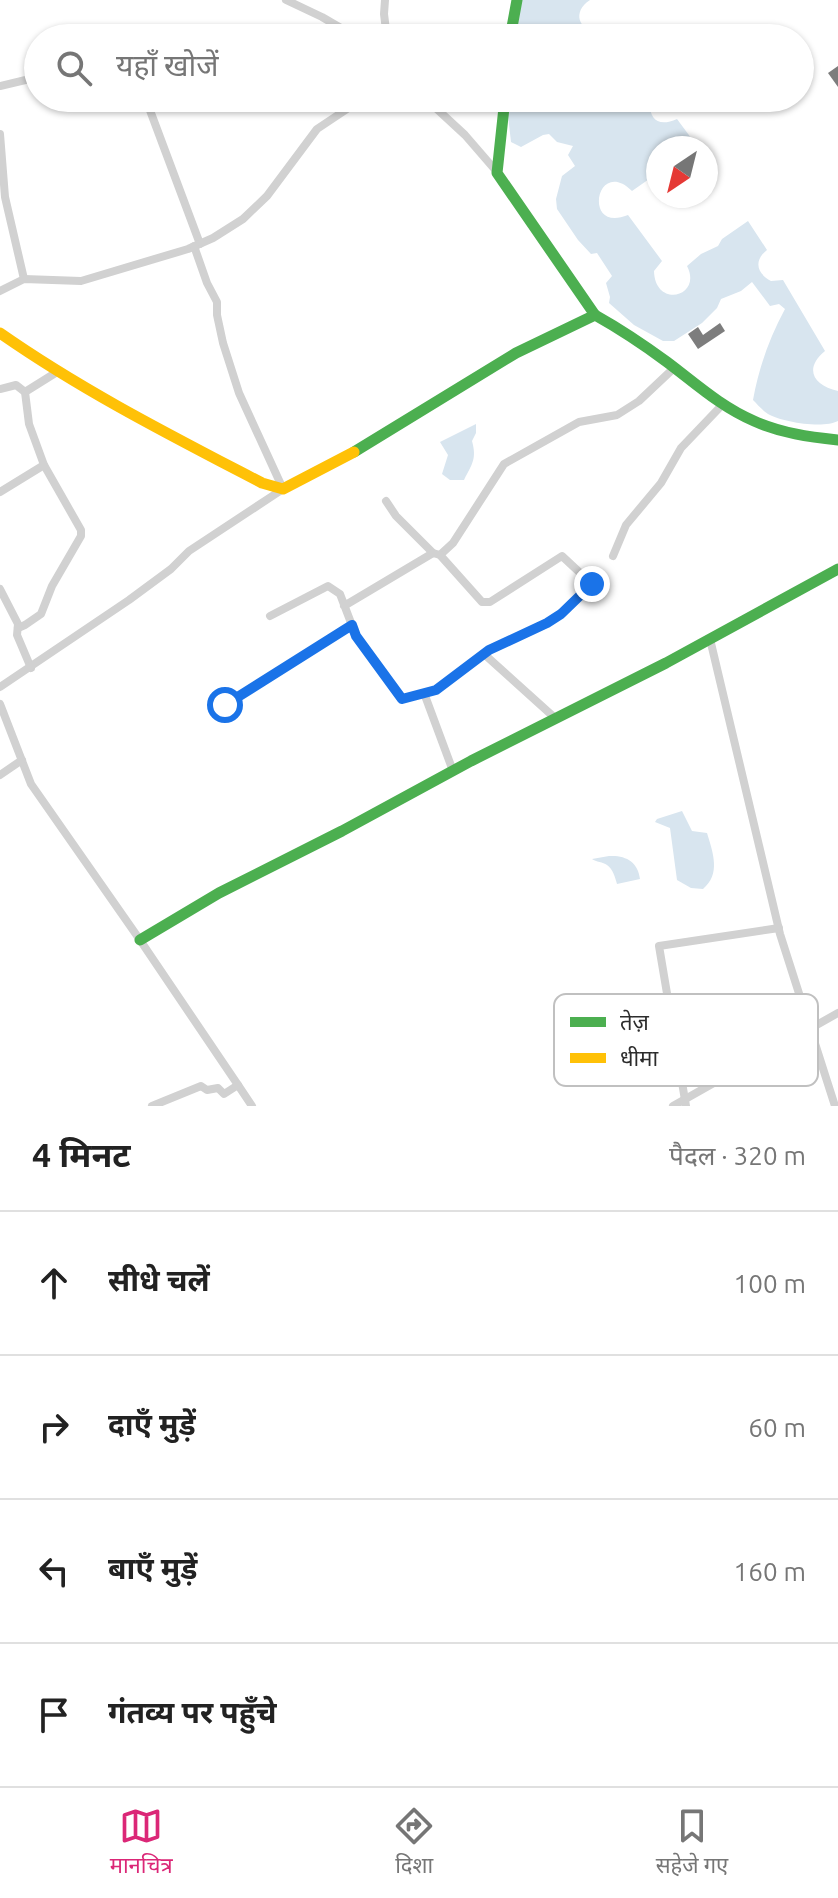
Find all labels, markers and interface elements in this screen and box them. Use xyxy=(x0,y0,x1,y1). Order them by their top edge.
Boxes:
search box xyxy=(24,24,814,112)
icon: search xyxy=(52,46,96,90)
text: यहाँ खोजें xyxy=(116,48,219,82)
north arrow xyxy=(646,136,718,208)
route end xyxy=(574,566,610,602)
route start xyxy=(207,687,243,723)
legend xyxy=(554,994,818,1086)
text: तेज़ xyxy=(620,1009,650,1034)
text: धीमा xyxy=(620,1045,658,1070)
text: 4 मिनट xyxy=(32,1135,131,1173)
text: पैदल · 320 m xyxy=(669,1141,806,1170)
icon: ahead xyxy=(32,1261,76,1305)
text: सीधे चलें xyxy=(108,1263,210,1297)
text: 100 m xyxy=(734,1269,806,1298)
icon: right xyxy=(32,1405,76,1449)
text: दाएँ मुड़ें xyxy=(108,1407,196,1441)
text: 60 m xyxy=(748,1413,806,1442)
icon: left xyxy=(32,1549,76,1593)
text: बाएँ मुड़ें xyxy=(108,1551,197,1585)
text: 160 m xyxy=(734,1557,806,1586)
icon: arrive xyxy=(32,1693,76,1737)
text: गंतव्य पर पहुँचे xyxy=(108,1695,276,1729)
tab: मानचित्र xyxy=(110,1804,173,1882)
tab: दिशा xyxy=(392,1804,436,1882)
tab: सहेजे गए xyxy=(656,1804,728,1882)

